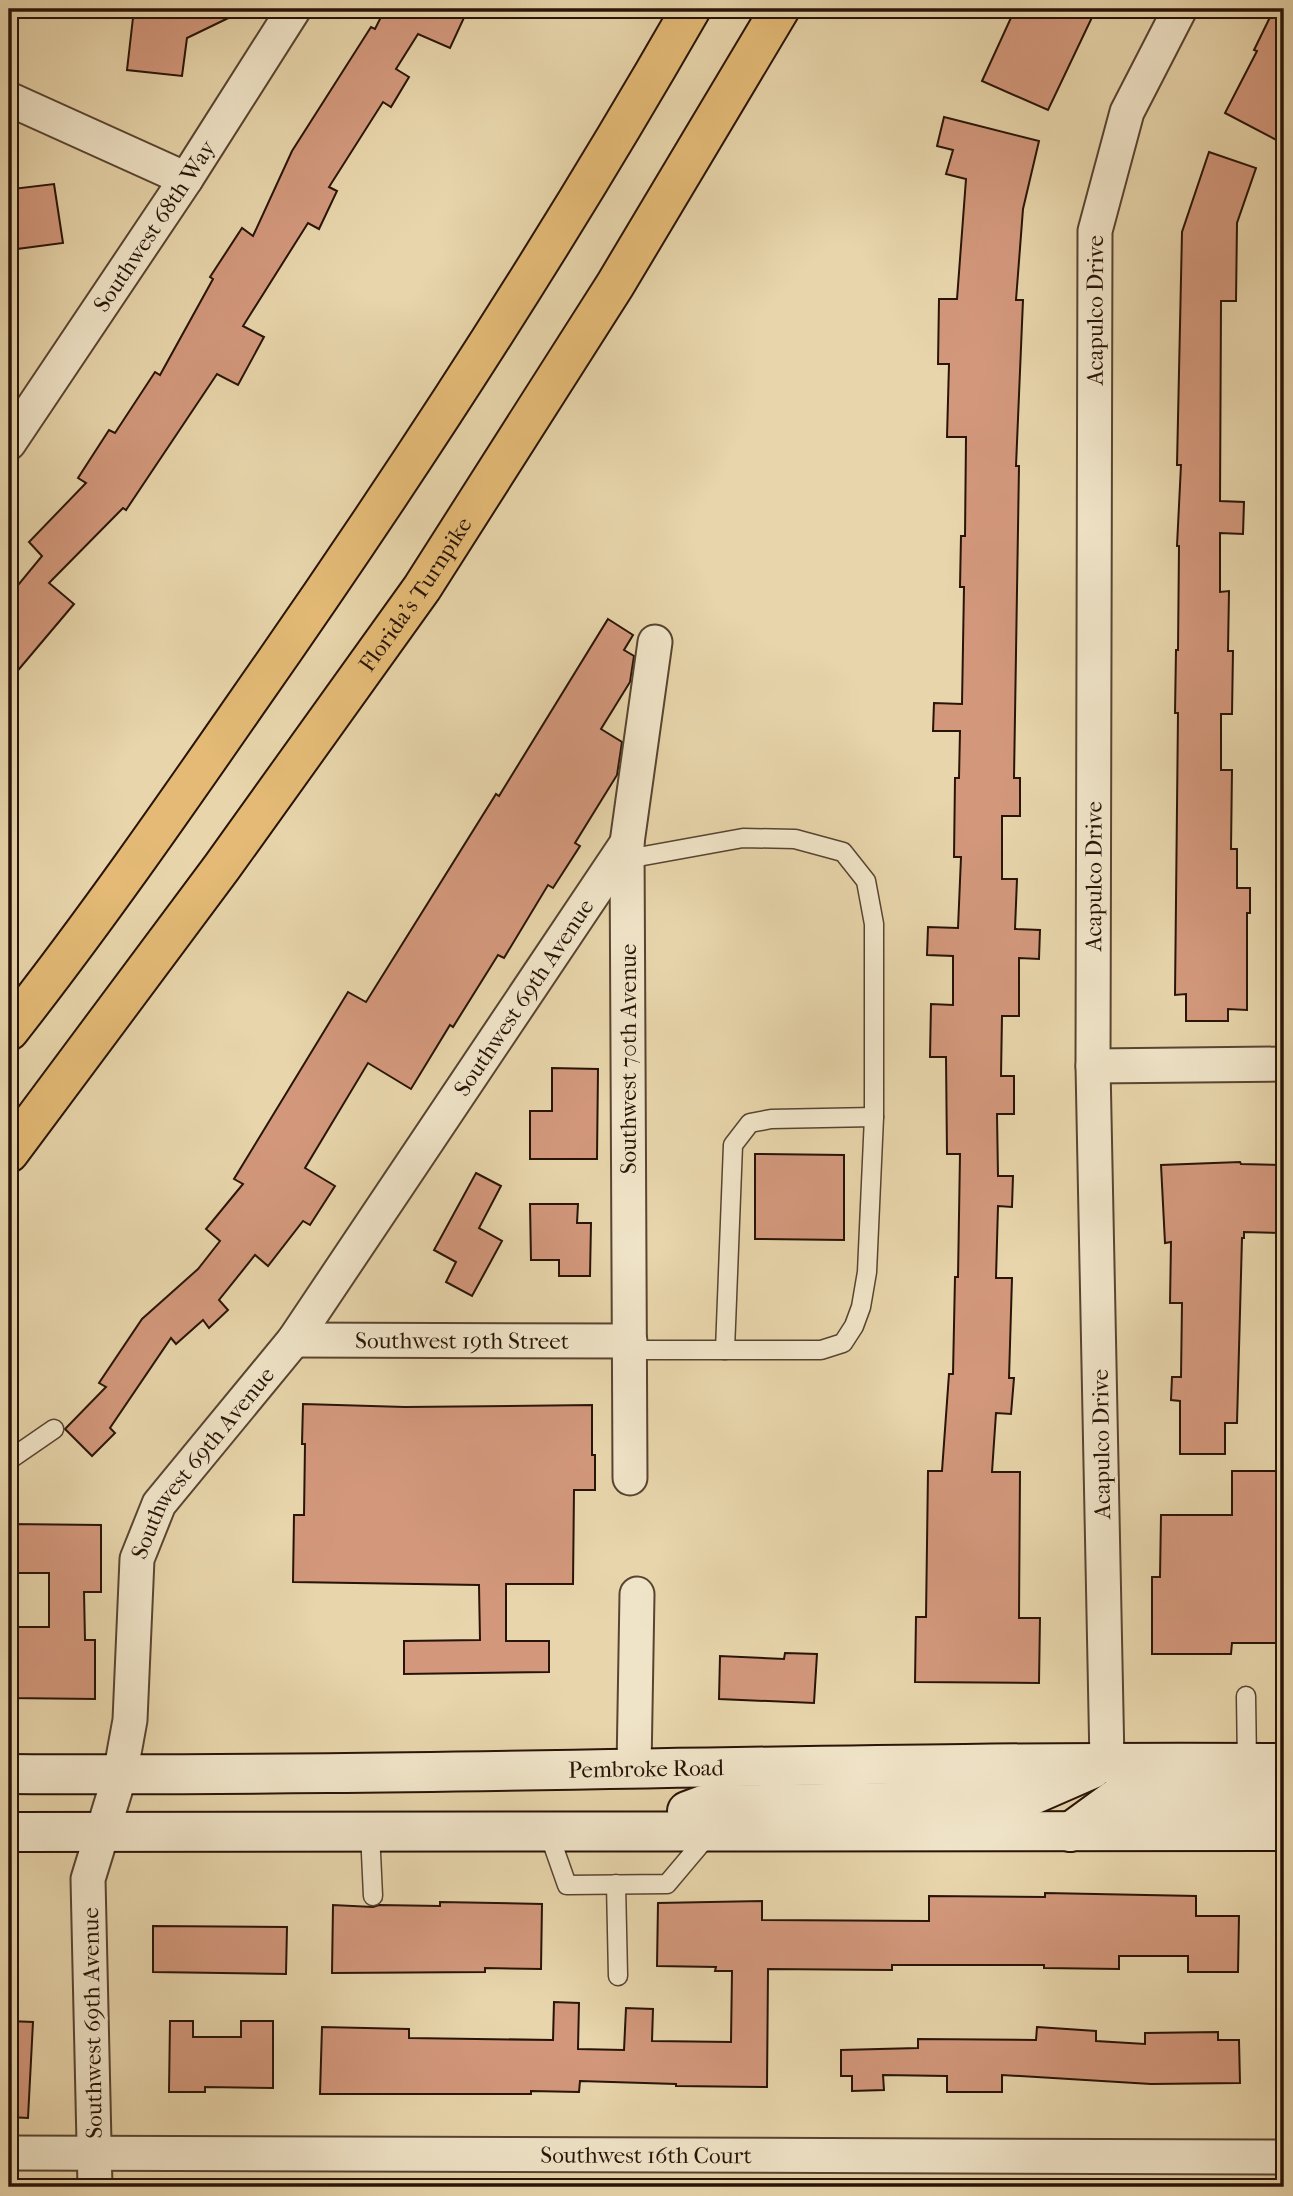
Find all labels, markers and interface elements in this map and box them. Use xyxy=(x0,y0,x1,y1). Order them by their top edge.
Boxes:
street label: Southwest 68th Way xyxy=(88,135,221,317)
street label: Acapulco Drive xyxy=(1082,235,1109,386)
street label: Florida's Turnpike xyxy=(353,512,478,677)
street label: Acapulco Drive xyxy=(1080,801,1108,952)
street label: Southwest 69th Avenue xyxy=(448,894,600,1101)
street label: Southwest 70th Avenue xyxy=(615,944,642,1174)
street label: Southwest 19th Street xyxy=(355,1327,569,1355)
street label: Southwest 69th Avenue xyxy=(125,1362,280,1563)
street label: Acapulco Drive xyxy=(1087,1369,1116,1520)
street label: Pembroke Road xyxy=(568,1754,725,1784)
street label: Southwest 69th Avenue xyxy=(77,1907,108,2139)
street label: Southwest 16th Court xyxy=(540,2142,752,2169)

